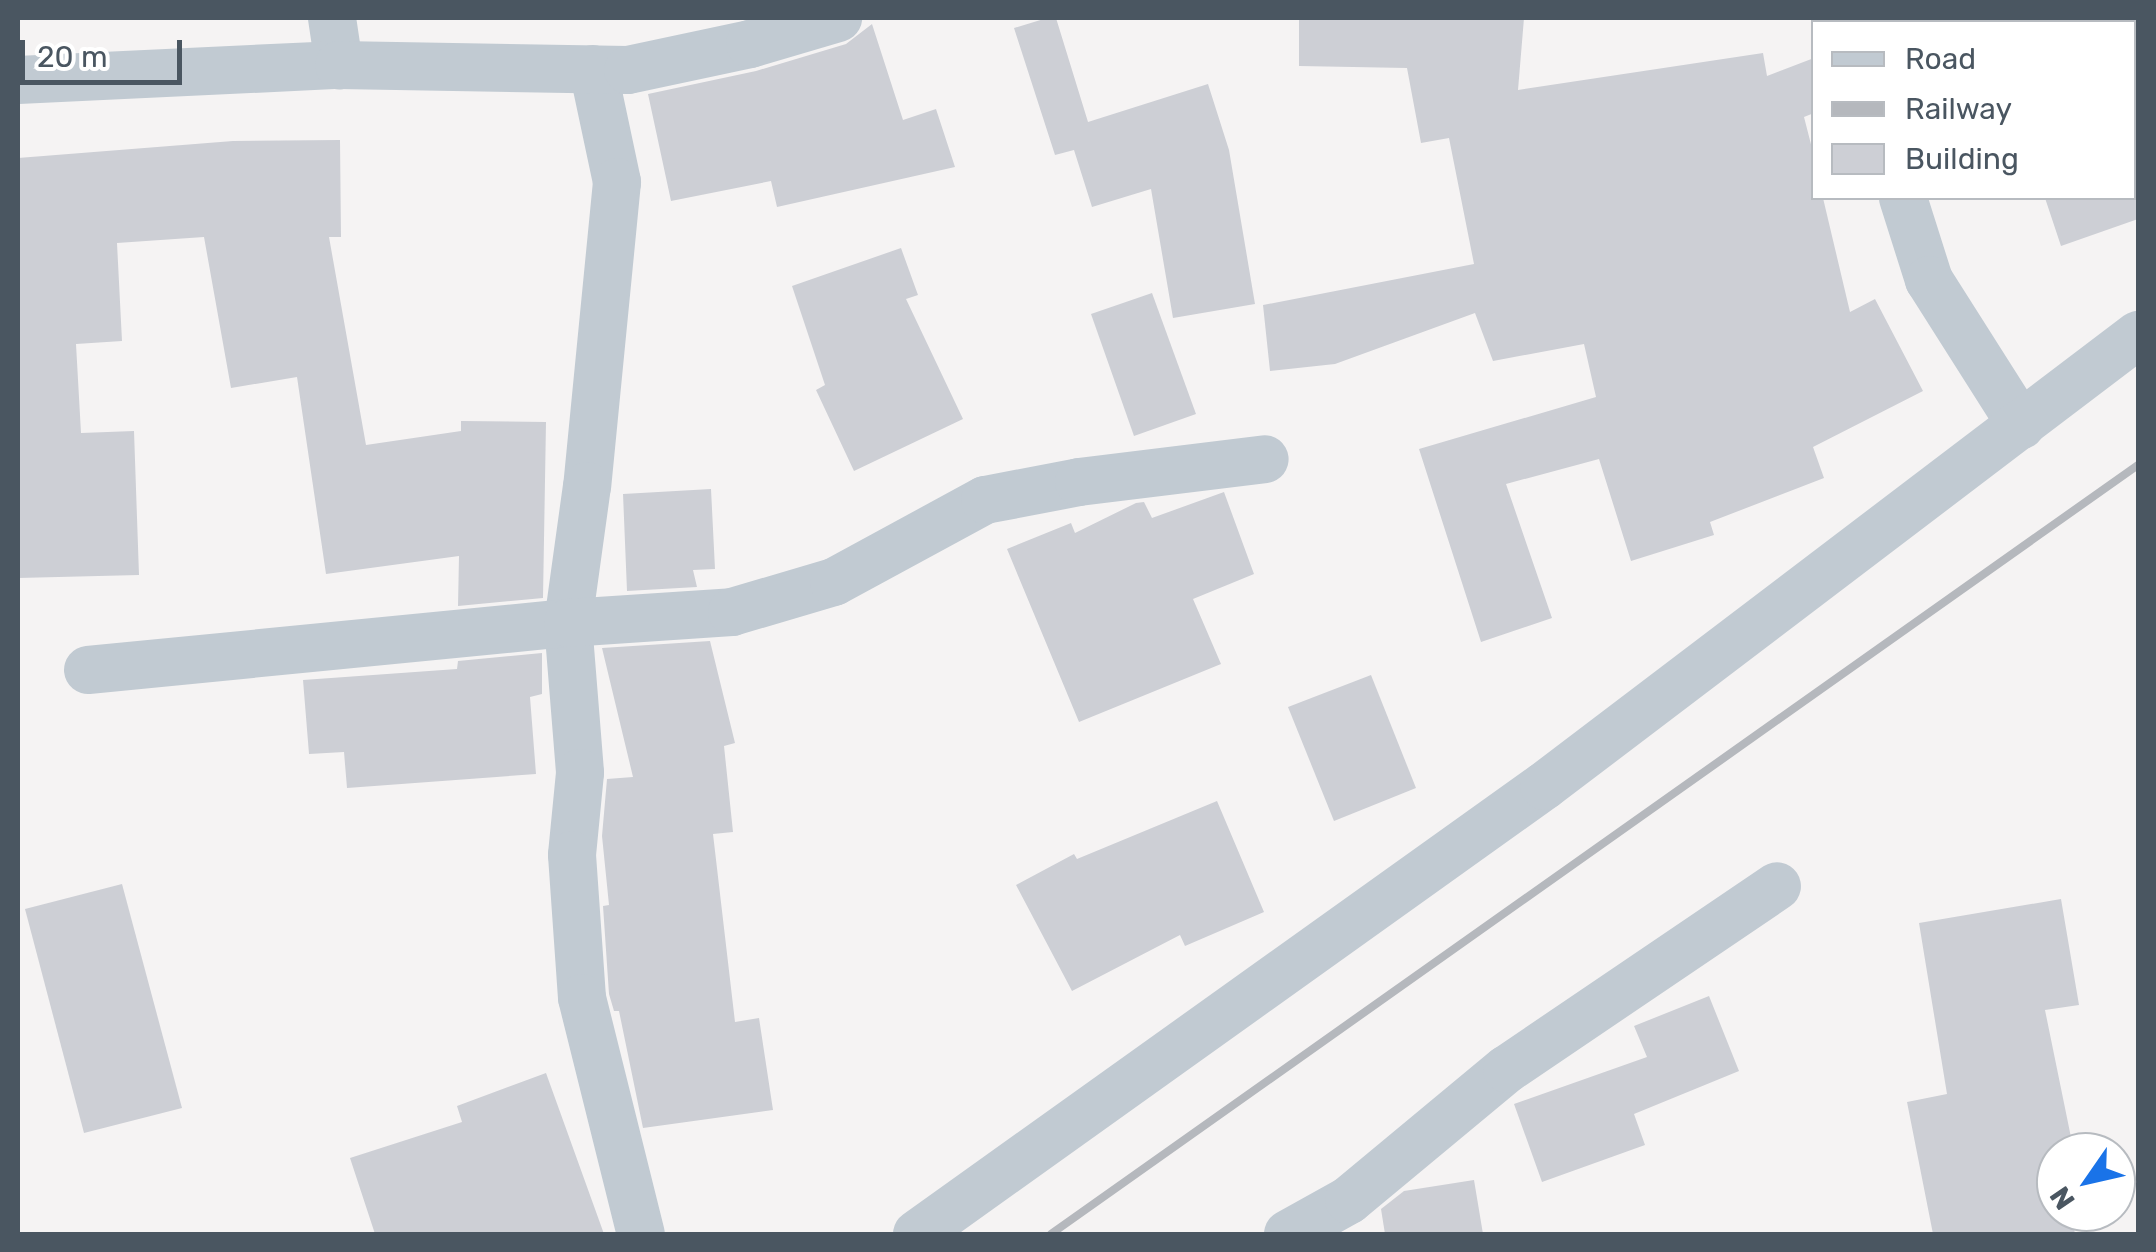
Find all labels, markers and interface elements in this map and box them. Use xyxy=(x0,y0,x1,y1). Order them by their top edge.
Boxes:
scale bar xyxy=(25,20,188,82)
legend xyxy=(1811,20,2136,200)
text: 20 m xyxy=(37,39,108,75)
text: Road xyxy=(1905,41,1976,77)
text: Railway xyxy=(1905,91,2012,127)
text: Building xyxy=(1905,141,2019,177)
north arrow xyxy=(2036,1132,2136,1232)
text: N xyxy=(2043,1180,2082,1216)

